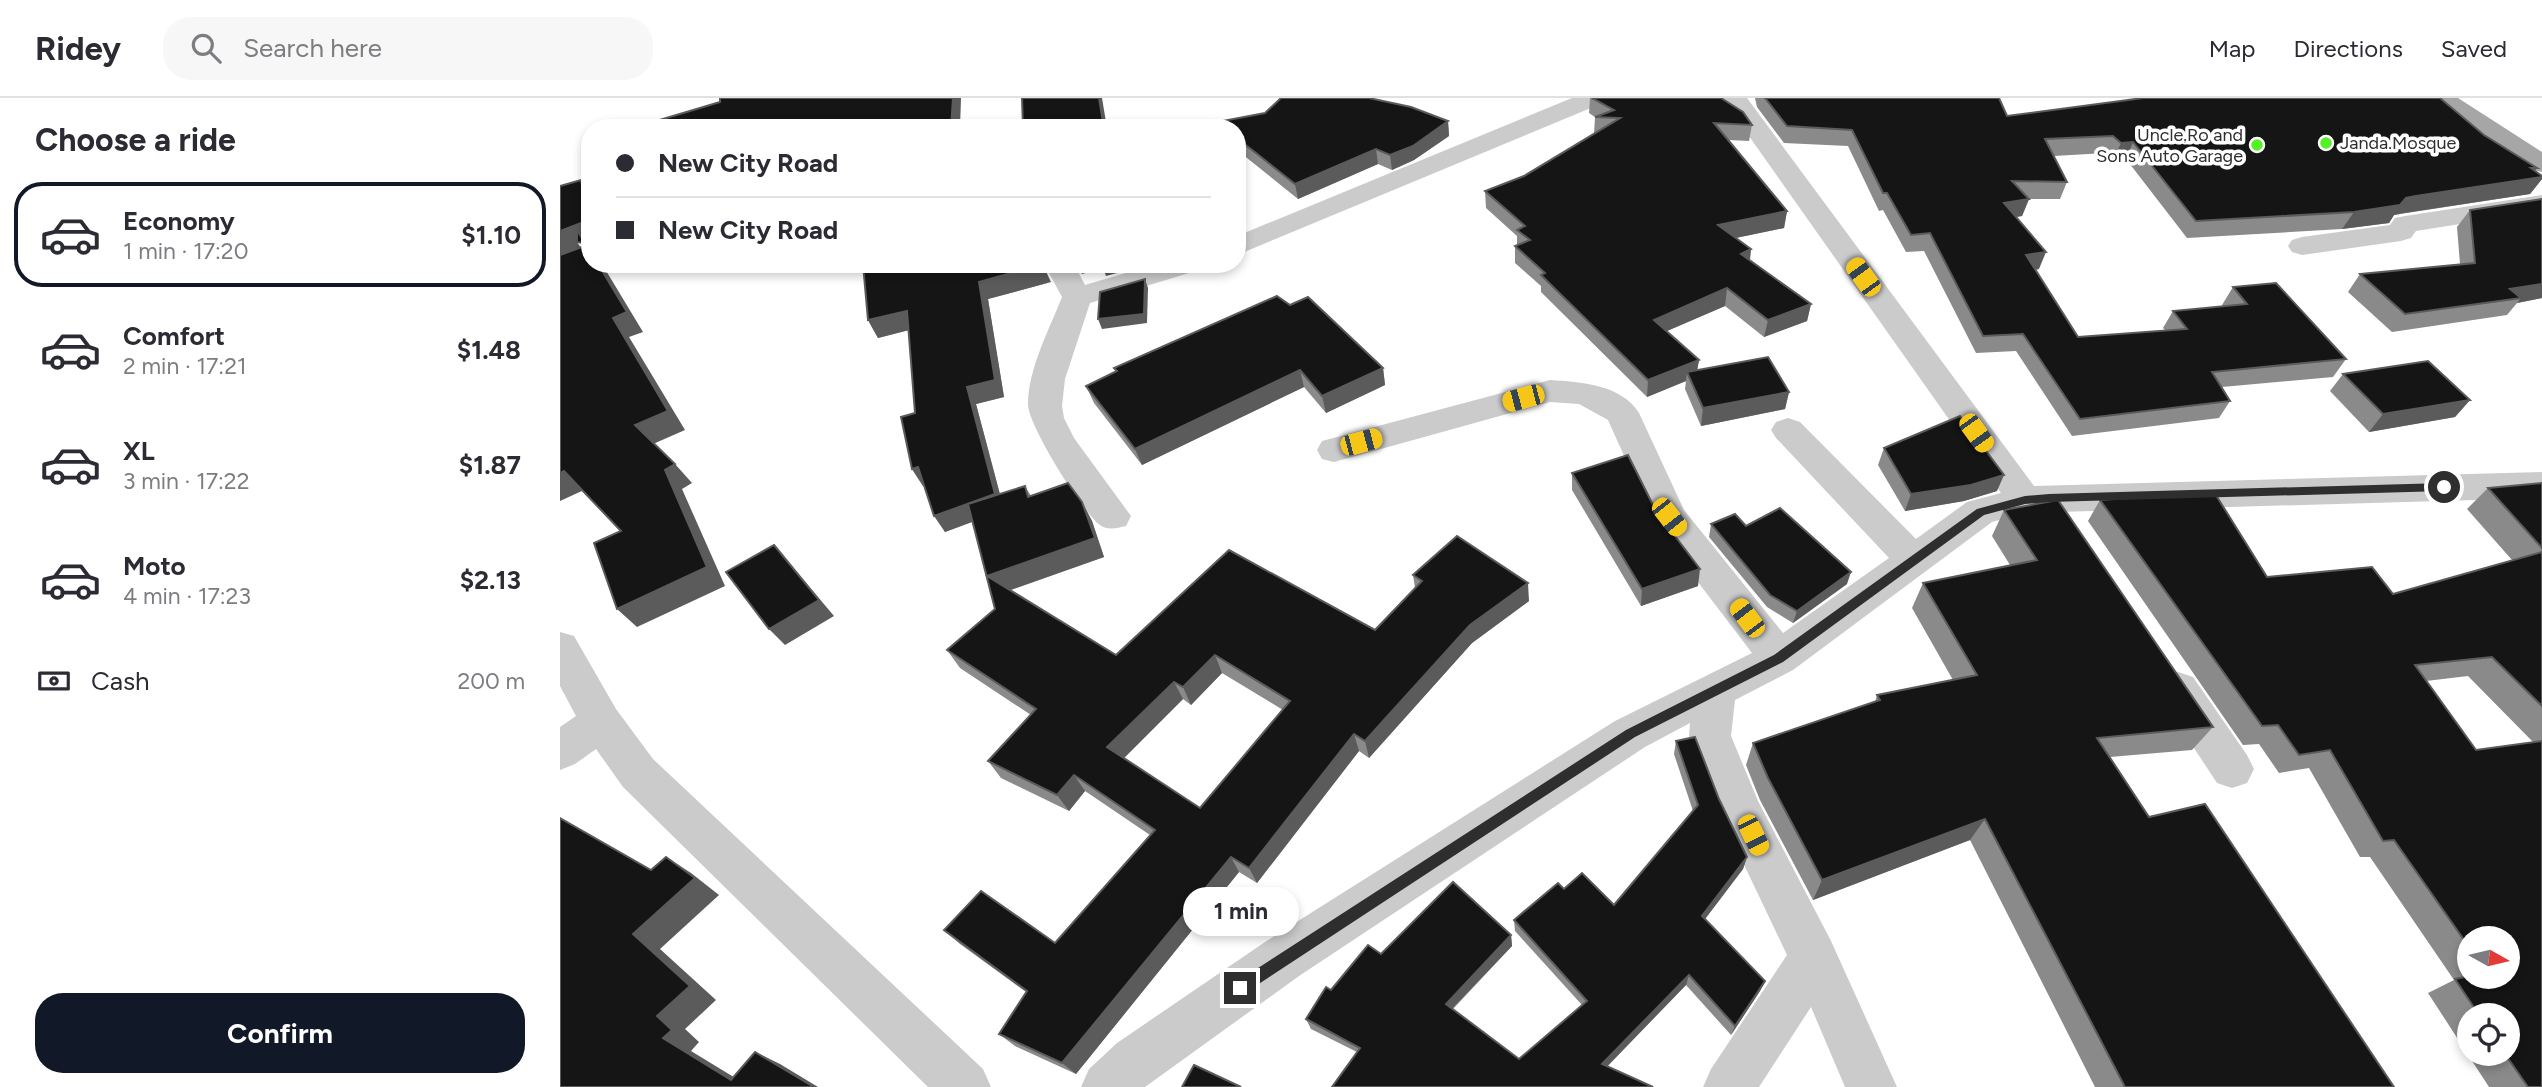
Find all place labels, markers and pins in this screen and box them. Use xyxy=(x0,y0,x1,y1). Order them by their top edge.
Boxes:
place label: Uncle.Ro and Sons Auto Garage xyxy=(2096,124,2243,167)
place label: Janda.Mosque xyxy=(2340,132,2456,154)
marker: Janda.Mosque xyxy=(2318,135,2334,151)
marker: Uncle.Ro and Sons Auto Garage xyxy=(2249,137,2265,153)

